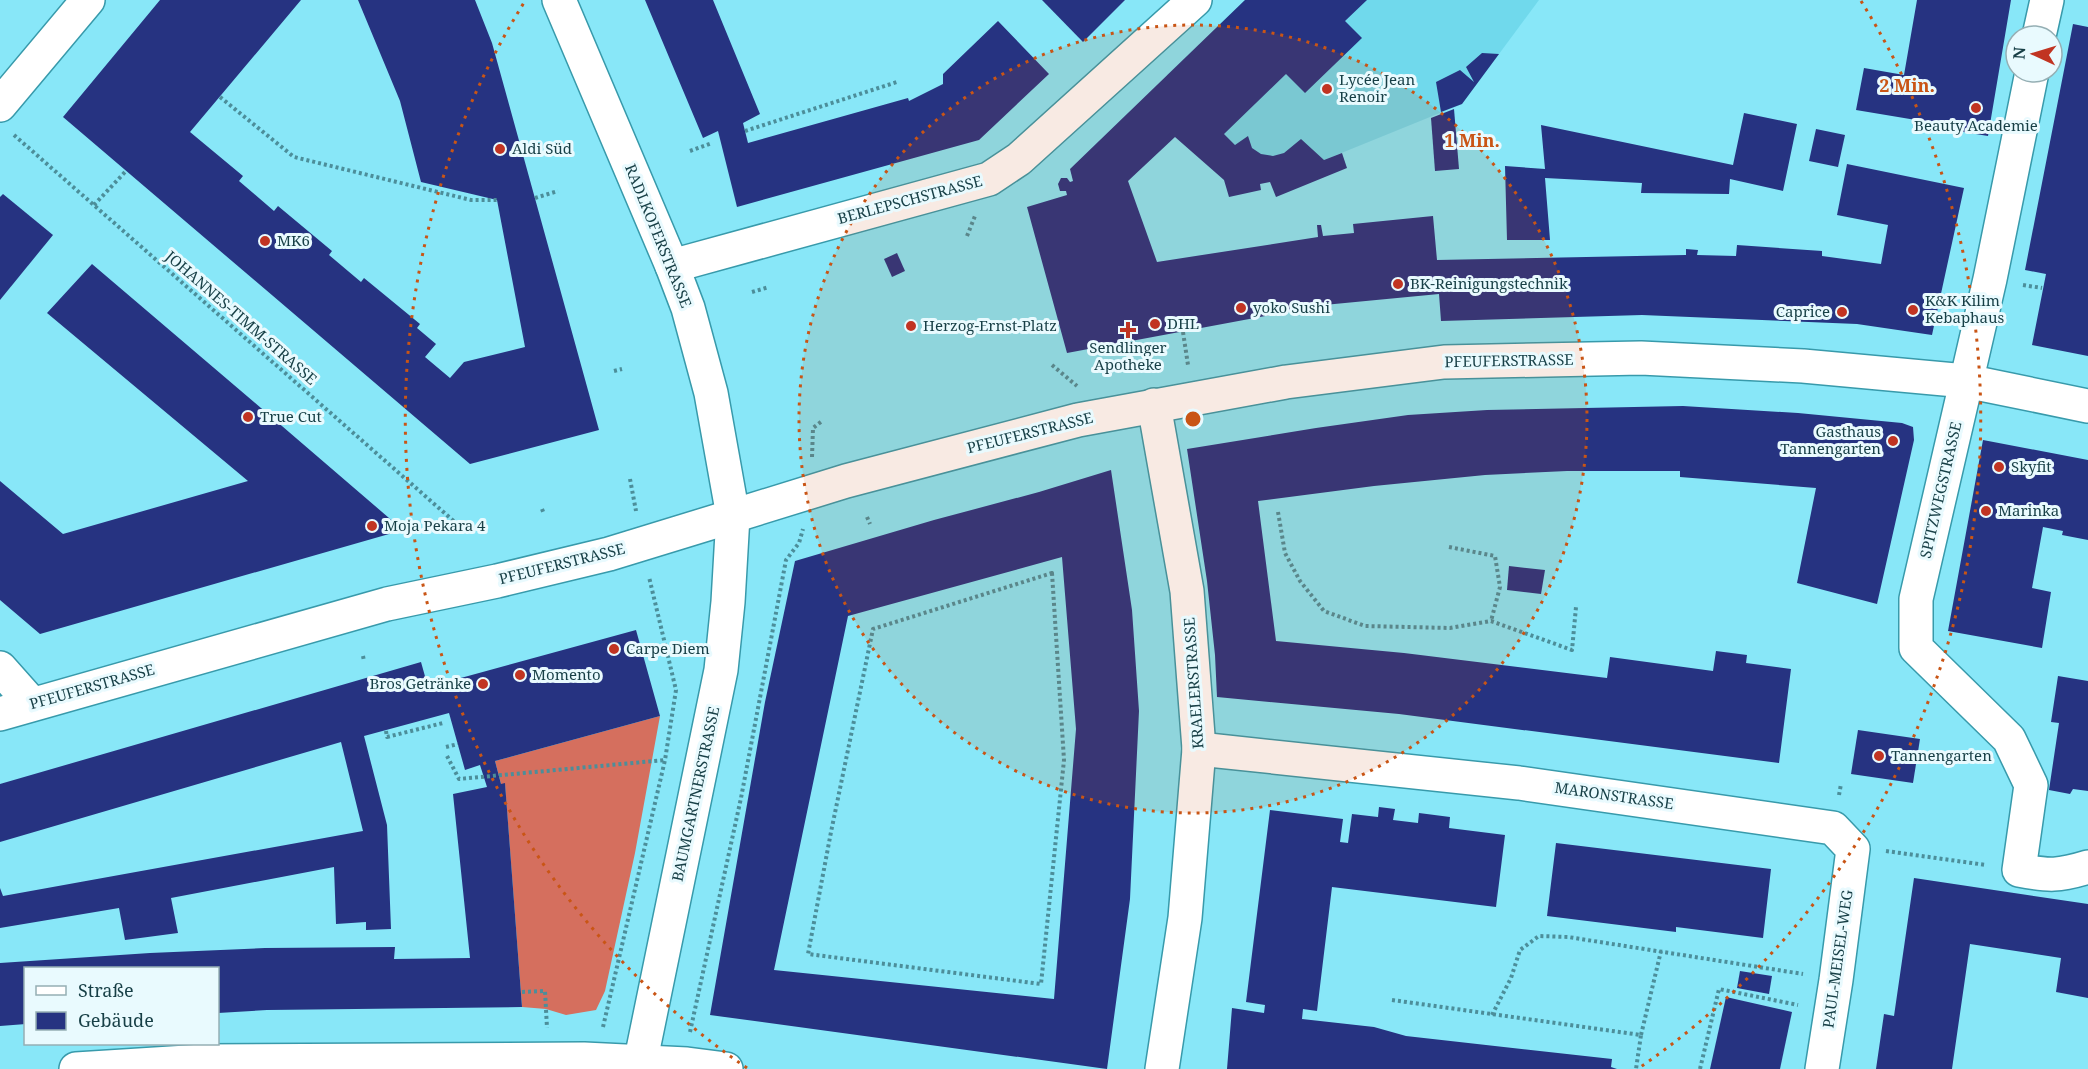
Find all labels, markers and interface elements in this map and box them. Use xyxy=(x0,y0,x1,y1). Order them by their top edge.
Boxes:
north arrow xyxy=(2004,24,2064,84)
text: N xyxy=(2008,46,2030,60)
place label: Lycée Jean Renoir xyxy=(1339,69,1416,106)
text: 2 Min. xyxy=(1879,73,1935,97)
marker: Lycée Jean Renoir xyxy=(1320,82,1334,96)
marker: Beauty Academie xyxy=(1969,101,1983,115)
place label: Beauty Academie xyxy=(1914,115,2038,135)
text: 1 Min. xyxy=(1444,128,1500,152)
place label: Aldi Süd xyxy=(512,138,572,158)
marker: Aldi Süd xyxy=(493,142,507,156)
street label: RADLKOFERSTRASSE xyxy=(621,161,697,310)
street label: BERLEPSCHSTRASSE xyxy=(835,170,984,228)
place label: MK6 xyxy=(277,230,310,250)
marker: MK6 xyxy=(258,234,272,248)
street label: JOHANNES-TIMM-STRASSE xyxy=(161,245,322,389)
place label: BK-Reinigungstechnik xyxy=(1410,273,1568,293)
marker: BK-Reinigungstechnik xyxy=(1391,277,1405,291)
place label: K&K Kilim Kebaphaus xyxy=(1925,290,2005,327)
place label: yoko Sushi xyxy=(1253,297,1330,317)
marker: yoko Sushi xyxy=(1234,301,1248,315)
place label: Caprice xyxy=(1776,301,1830,321)
marker: K&K Kilim Kebaphaus xyxy=(1906,303,1920,317)
marker: Caprice xyxy=(1835,305,1849,319)
place label: DHL xyxy=(1167,313,1199,333)
place label: Herzog-Ernst-Platz xyxy=(923,315,1057,335)
marker: DHL xyxy=(1148,317,1162,331)
marker: Herzog-Ernst-Platz xyxy=(904,319,918,333)
marker: Sendlinger Apotheke xyxy=(1121,323,1135,337)
place label: Sendlinger Apotheke xyxy=(1089,337,1167,374)
street label: PFEUFERSTRASSE xyxy=(1444,349,1574,371)
place label: True Cut xyxy=(260,406,322,426)
street label: PFEUFERSTRASSE xyxy=(965,407,1095,457)
centre of rings xyxy=(1183,409,1203,429)
marker: True Cut xyxy=(241,410,255,424)
street label: SPITZWEGSTRASSE xyxy=(1915,419,1965,560)
place label: Gasthaus Tannengarten xyxy=(1780,421,1881,458)
marker: Gasthaus Tannengarten xyxy=(1886,434,1900,448)
place label: Skyfit xyxy=(2011,456,2052,476)
marker: Skyfit xyxy=(1992,460,2006,474)
place label: Marinka xyxy=(1998,500,2059,520)
marker: Marinka xyxy=(1979,504,1993,518)
place label: Moja Pekara 4 xyxy=(384,515,486,535)
marker: Moja Pekara 4 xyxy=(365,519,379,533)
street label: PFEUFERSTRASSE xyxy=(497,538,627,588)
street label: KRAELERSTRASSE xyxy=(1178,617,1208,750)
place label: Carpe Diem xyxy=(626,638,710,658)
marker: Carpe Diem xyxy=(607,642,621,656)
street label: PFEUFERSTRASSE xyxy=(27,659,157,713)
place label: Momento xyxy=(532,664,601,684)
marker: Momento xyxy=(513,668,527,682)
place label: Bros Getränke xyxy=(369,673,471,693)
marker: Bros Getränke xyxy=(476,677,490,691)
street label: BAUMGARTNERSTRASSE xyxy=(667,704,723,883)
place label: Tannengarten xyxy=(1891,745,1992,765)
marker: Tannengarten xyxy=(1872,749,1886,763)
street label: MARONSTRASSE xyxy=(1553,777,1675,813)
street label: PAUL-MEISEL-WEG xyxy=(1817,888,1857,1029)
legend xyxy=(24,967,219,1045)
text: Straße xyxy=(78,978,134,1002)
text: Gebäude xyxy=(78,1008,154,1032)

